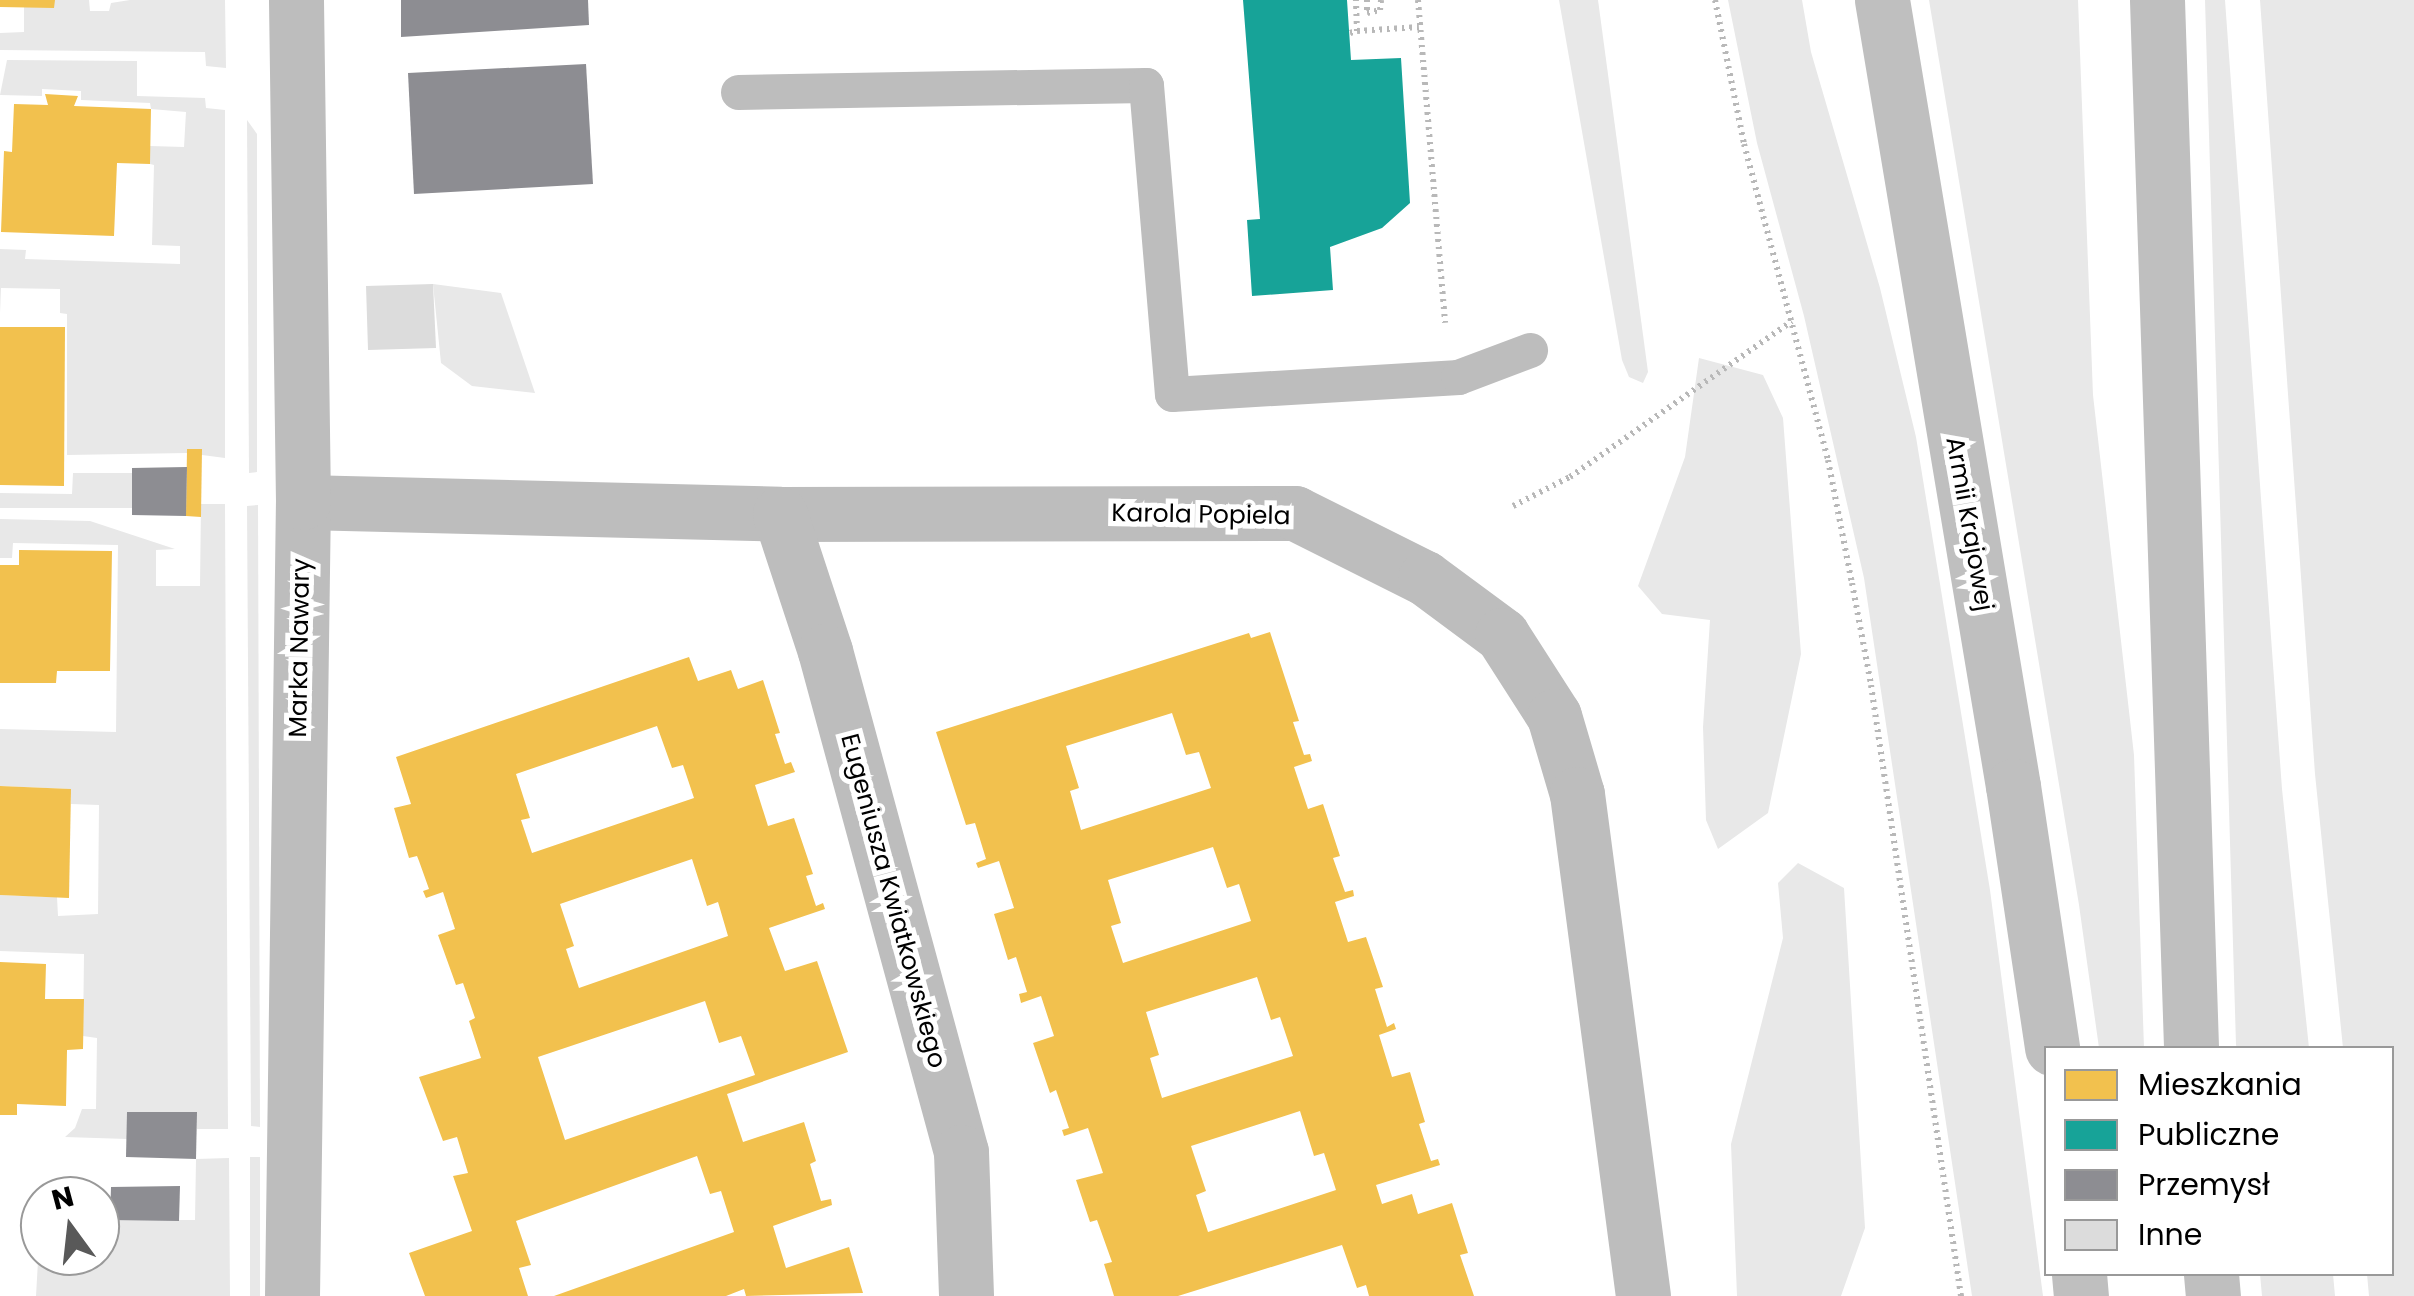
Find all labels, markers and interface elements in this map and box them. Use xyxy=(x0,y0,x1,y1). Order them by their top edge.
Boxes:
street label: Armii Krajowej xyxy=(1939,434,1999,614)
street label: Karola Popiela xyxy=(1111,498,1291,532)
street label: Marka Nawary xyxy=(283,558,317,738)
street label: Eugeniusza Kwiatkowskiego xyxy=(834,731,952,1071)
legend xyxy=(2044,1046,2394,1276)
text: Mieszkania xyxy=(2138,1063,2302,1106)
text: Publiczne xyxy=(2138,1113,2279,1156)
text: Przemysł xyxy=(2138,1163,2270,1206)
north arrow xyxy=(20,1176,120,1276)
text: N xyxy=(47,1177,78,1220)
text: Inne xyxy=(2138,1213,2202,1256)

